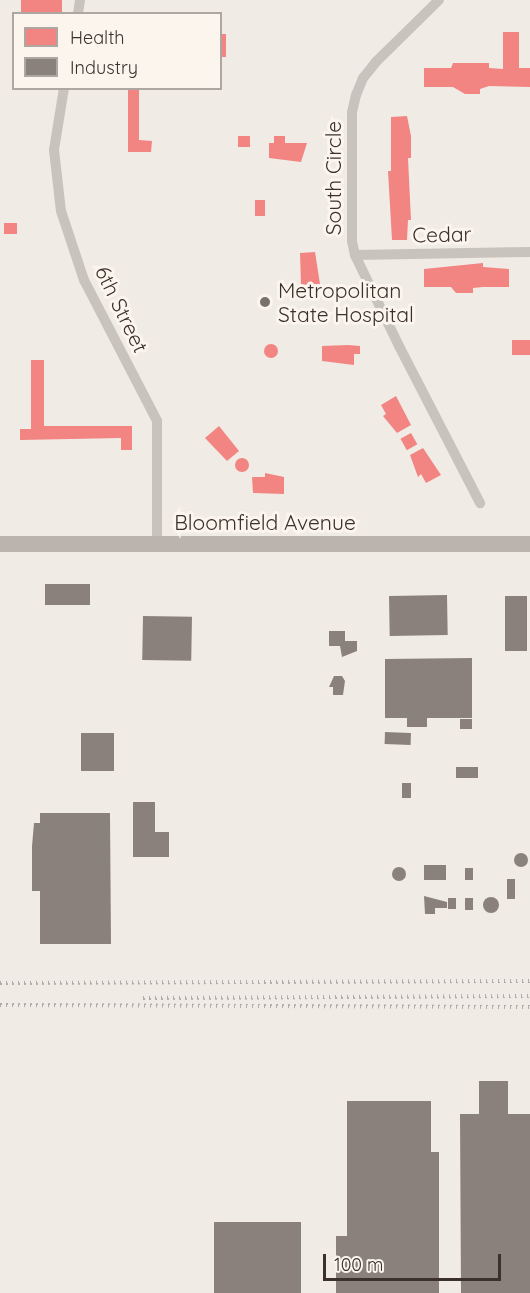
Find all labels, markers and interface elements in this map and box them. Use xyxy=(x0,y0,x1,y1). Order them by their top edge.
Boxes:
legend xyxy=(12,12,222,90)
text: Health xyxy=(70,26,125,49)
text: Industry xyxy=(70,56,138,79)
street label: South Circle xyxy=(320,121,346,235)
street label: Cedar xyxy=(412,221,472,247)
street label: 6th Street xyxy=(90,261,154,357)
place label: Metropolitan State Hospital xyxy=(278,277,414,327)
marker: Metropolitan State Hospital xyxy=(256,293,274,311)
street label: Bloomfield Avenue xyxy=(174,509,356,535)
scale bar xyxy=(326,1242,504,1280)
text: 100 m xyxy=(334,1253,383,1276)

